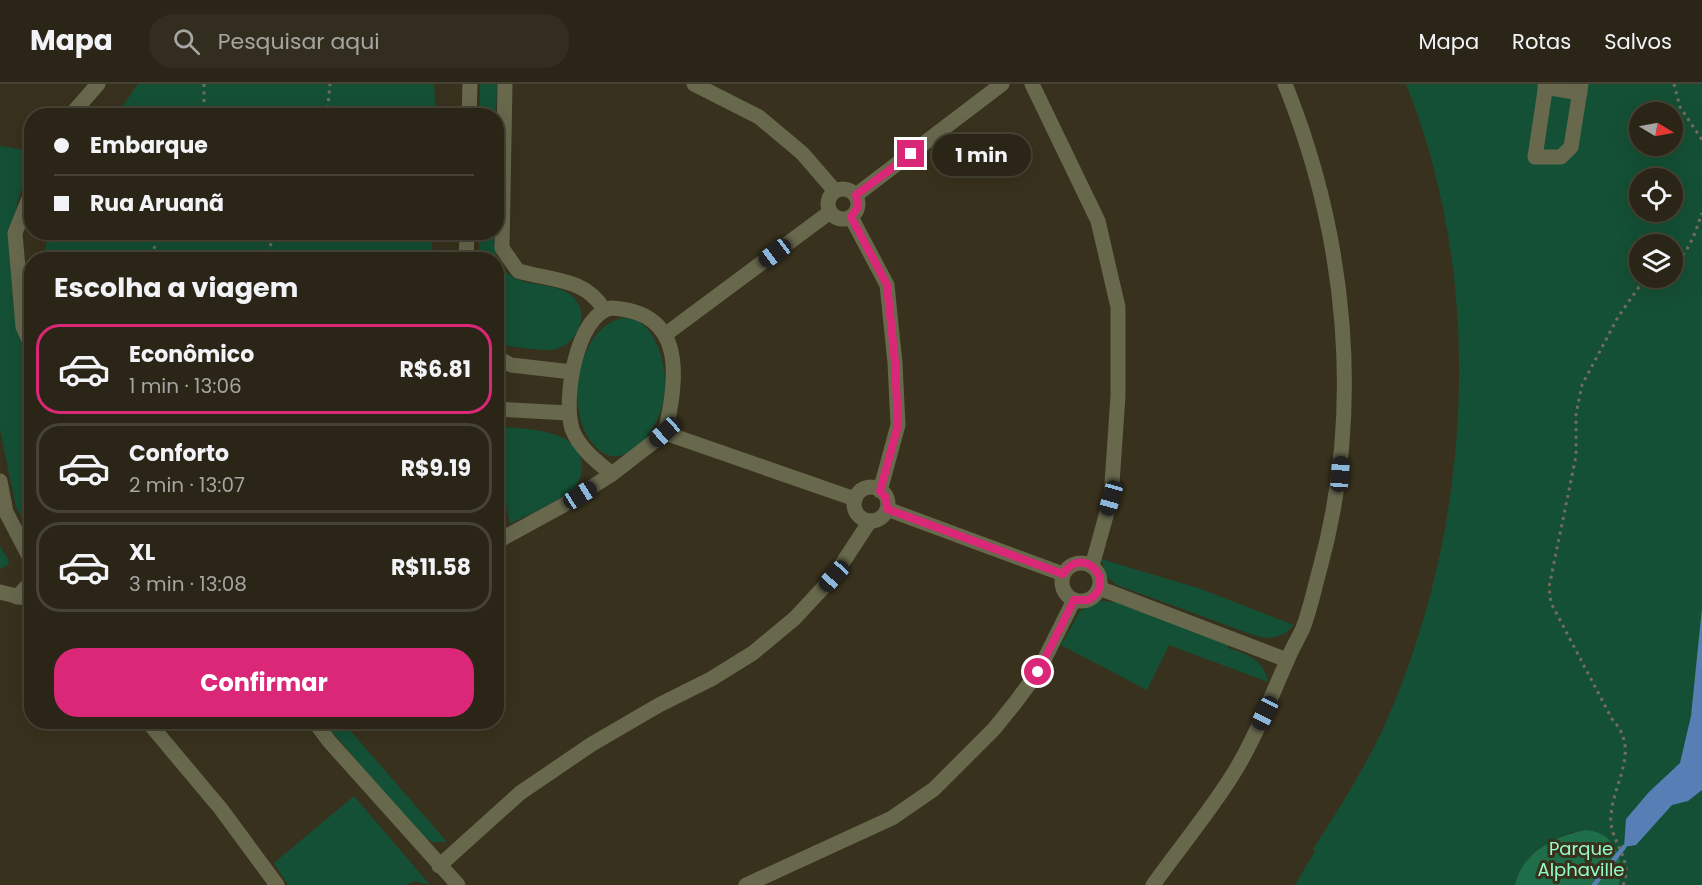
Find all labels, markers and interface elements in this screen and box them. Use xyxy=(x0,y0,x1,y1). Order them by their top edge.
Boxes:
search box xyxy=(149,14,569,68)
text: Mapa xyxy=(30,21,113,60)
icon: search xyxy=(170,25,203,58)
text: Pesquisar aqui xyxy=(218,26,380,57)
text: Mapa xyxy=(1418,27,1479,56)
text: Rotas xyxy=(1512,27,1571,56)
text: Salvos xyxy=(1604,27,1672,56)
north arrow xyxy=(1629,102,1683,156)
map controls xyxy=(1629,102,1683,288)
text: Embarque xyxy=(90,130,208,161)
callout: 1 min xyxy=(932,133,1031,175)
route end xyxy=(897,140,924,167)
text: 1 min xyxy=(955,141,1008,169)
button: locate xyxy=(1629,168,1683,222)
text: Rua Aruanã xyxy=(90,188,224,219)
button: layers xyxy=(1629,234,1683,288)
car xyxy=(755,235,795,271)
text: Escolha a viagem xyxy=(54,269,298,306)
text: Econômico xyxy=(129,339,254,370)
icon: car xyxy=(57,342,111,396)
text: R$6.81 xyxy=(399,354,471,385)
text: 1 min · 13:06 xyxy=(129,372,242,400)
car xyxy=(646,413,684,451)
text: Conforto xyxy=(129,438,229,469)
icon: car xyxy=(57,441,111,495)
text: R$9.19 xyxy=(401,453,471,484)
car xyxy=(1330,455,1350,493)
text: 2 min · 13:07 xyxy=(129,471,245,499)
car xyxy=(560,478,600,512)
car xyxy=(1097,478,1125,518)
text: XL xyxy=(129,537,155,568)
icon: car xyxy=(57,540,111,594)
text: R$11.58 xyxy=(391,552,471,583)
car xyxy=(815,557,853,595)
text: 3 min · 13:08 xyxy=(129,570,247,598)
button: Confirmar xyxy=(54,648,474,717)
route start xyxy=(1024,658,1051,685)
car xyxy=(1249,693,1281,733)
park label: Parque Alphaville xyxy=(1538,836,1624,882)

